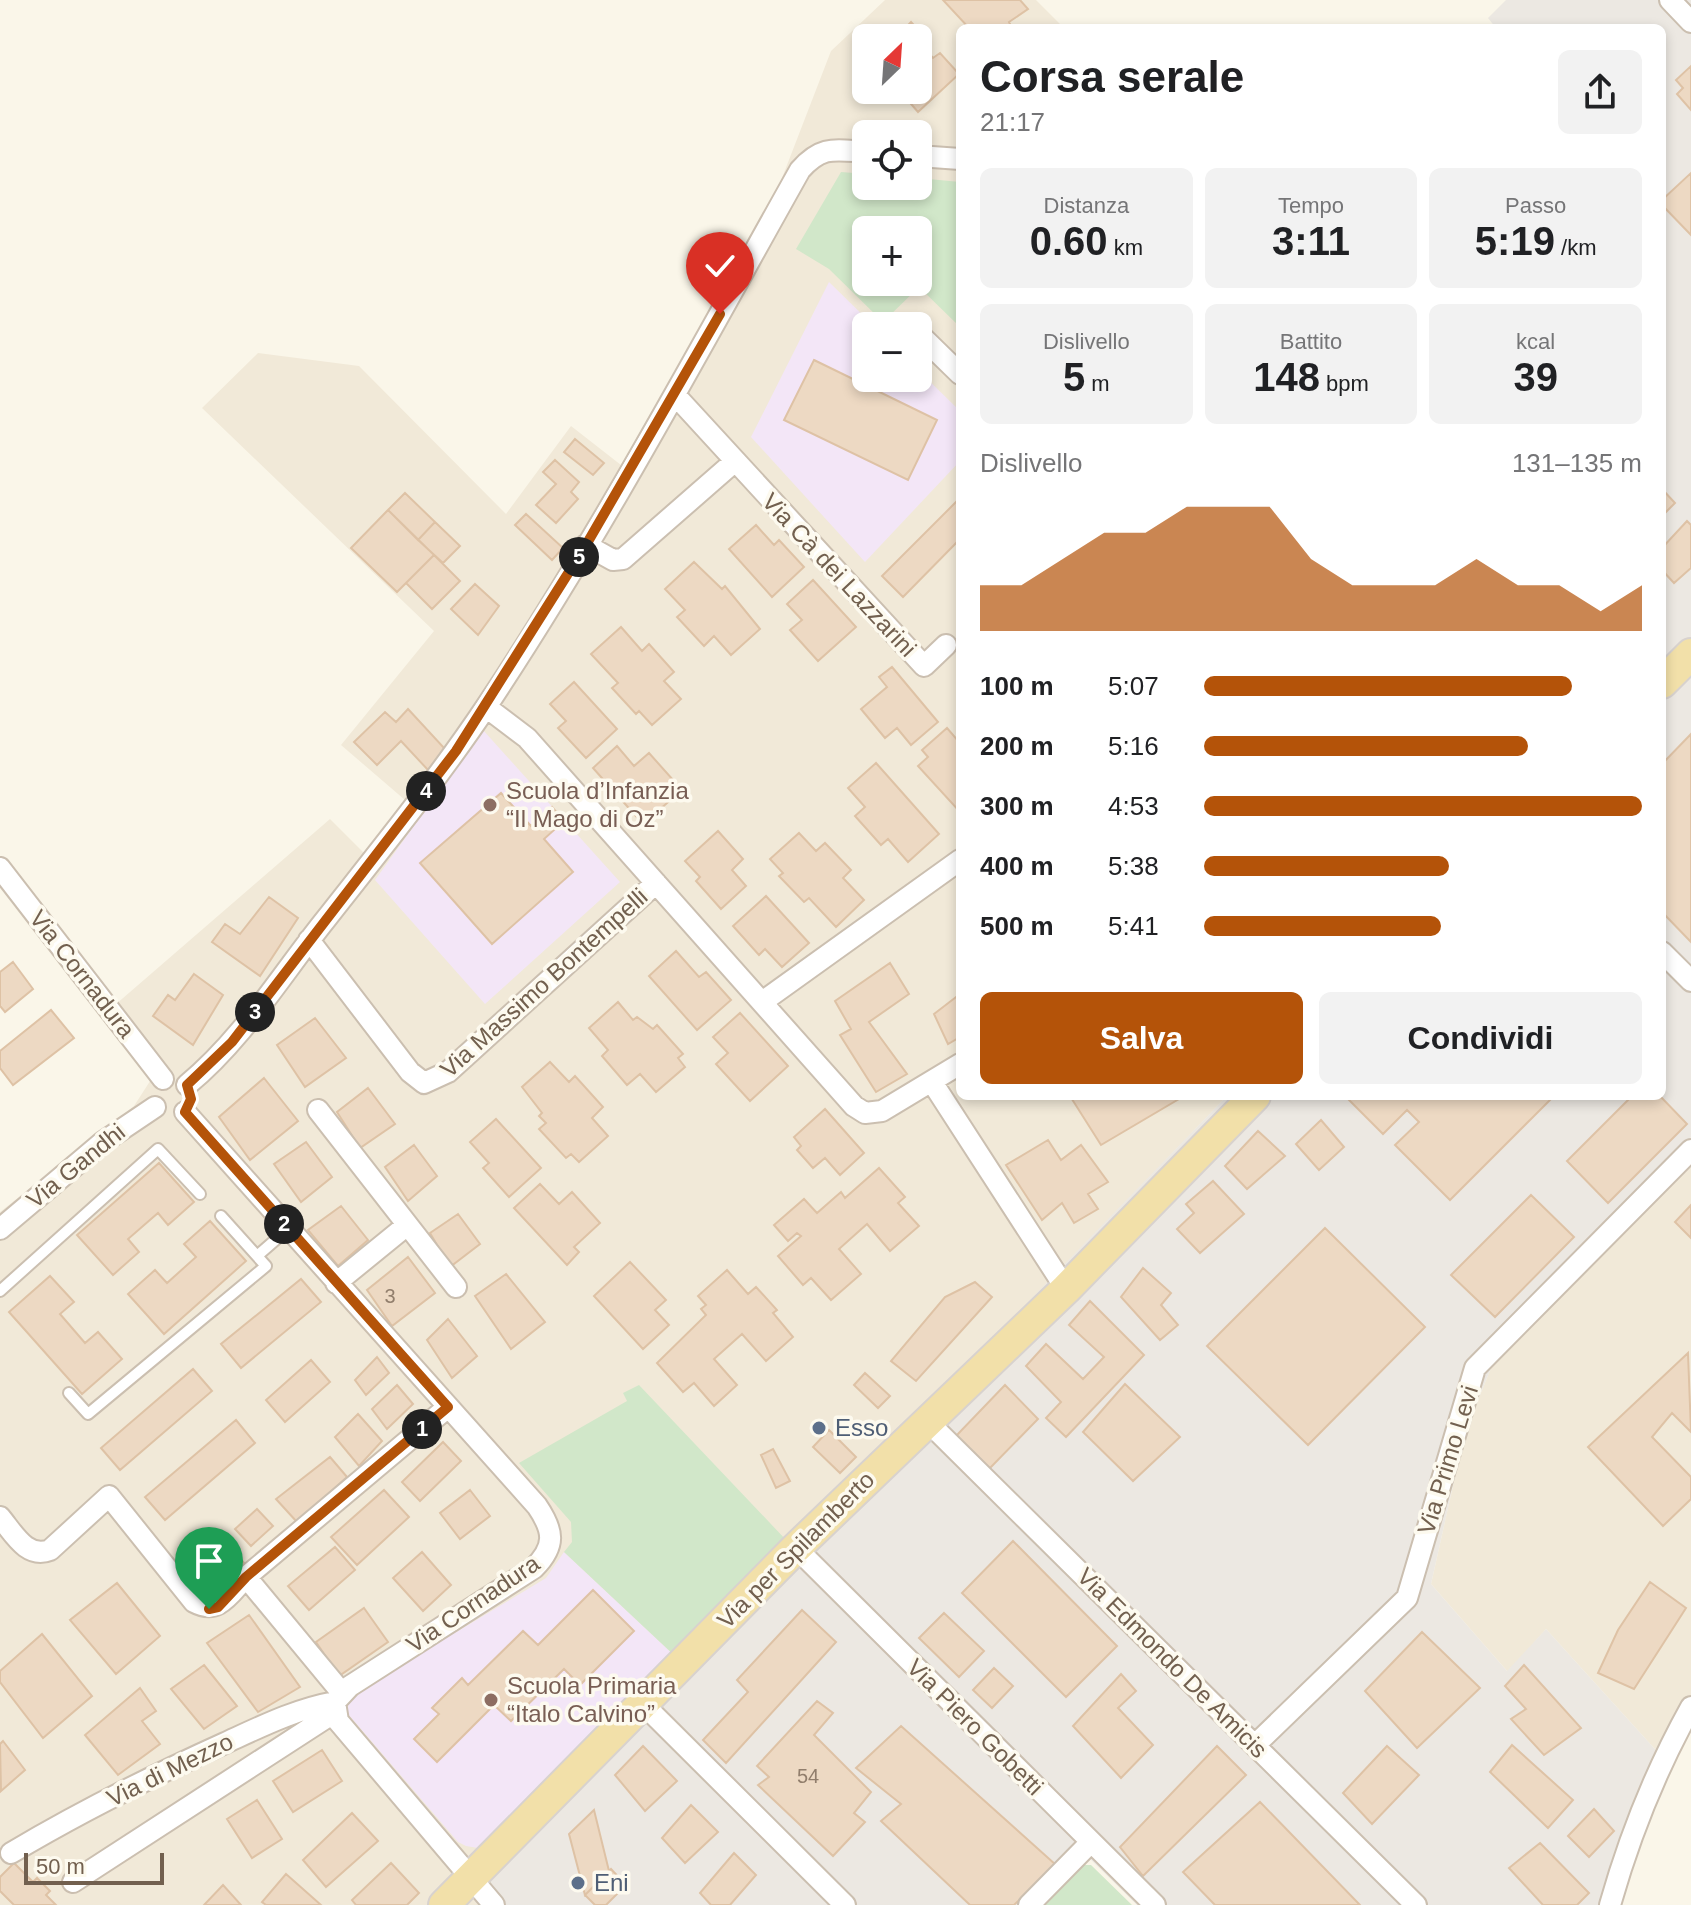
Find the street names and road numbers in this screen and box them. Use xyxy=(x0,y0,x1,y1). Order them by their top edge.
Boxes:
street label: Via Cà dei Lazzarini xyxy=(757,488,922,662)
street label: Via Massimo Bontempelli xyxy=(435,883,653,1083)
street label: Via Cornadura xyxy=(24,905,141,1043)
street label: Via Gandhi xyxy=(21,1118,130,1213)
street label: Via Primo Levi xyxy=(1412,1382,1483,1538)
street label: Via per Spilamberto xyxy=(712,1466,880,1634)
street label: Via Cornadura xyxy=(401,1549,545,1658)
street label: Via Edmondo De Amicis xyxy=(1072,1562,1273,1763)
street label: Via Piero Gobetti xyxy=(902,1653,1049,1800)
street label: Via di Mezzo xyxy=(102,1727,237,1812)

